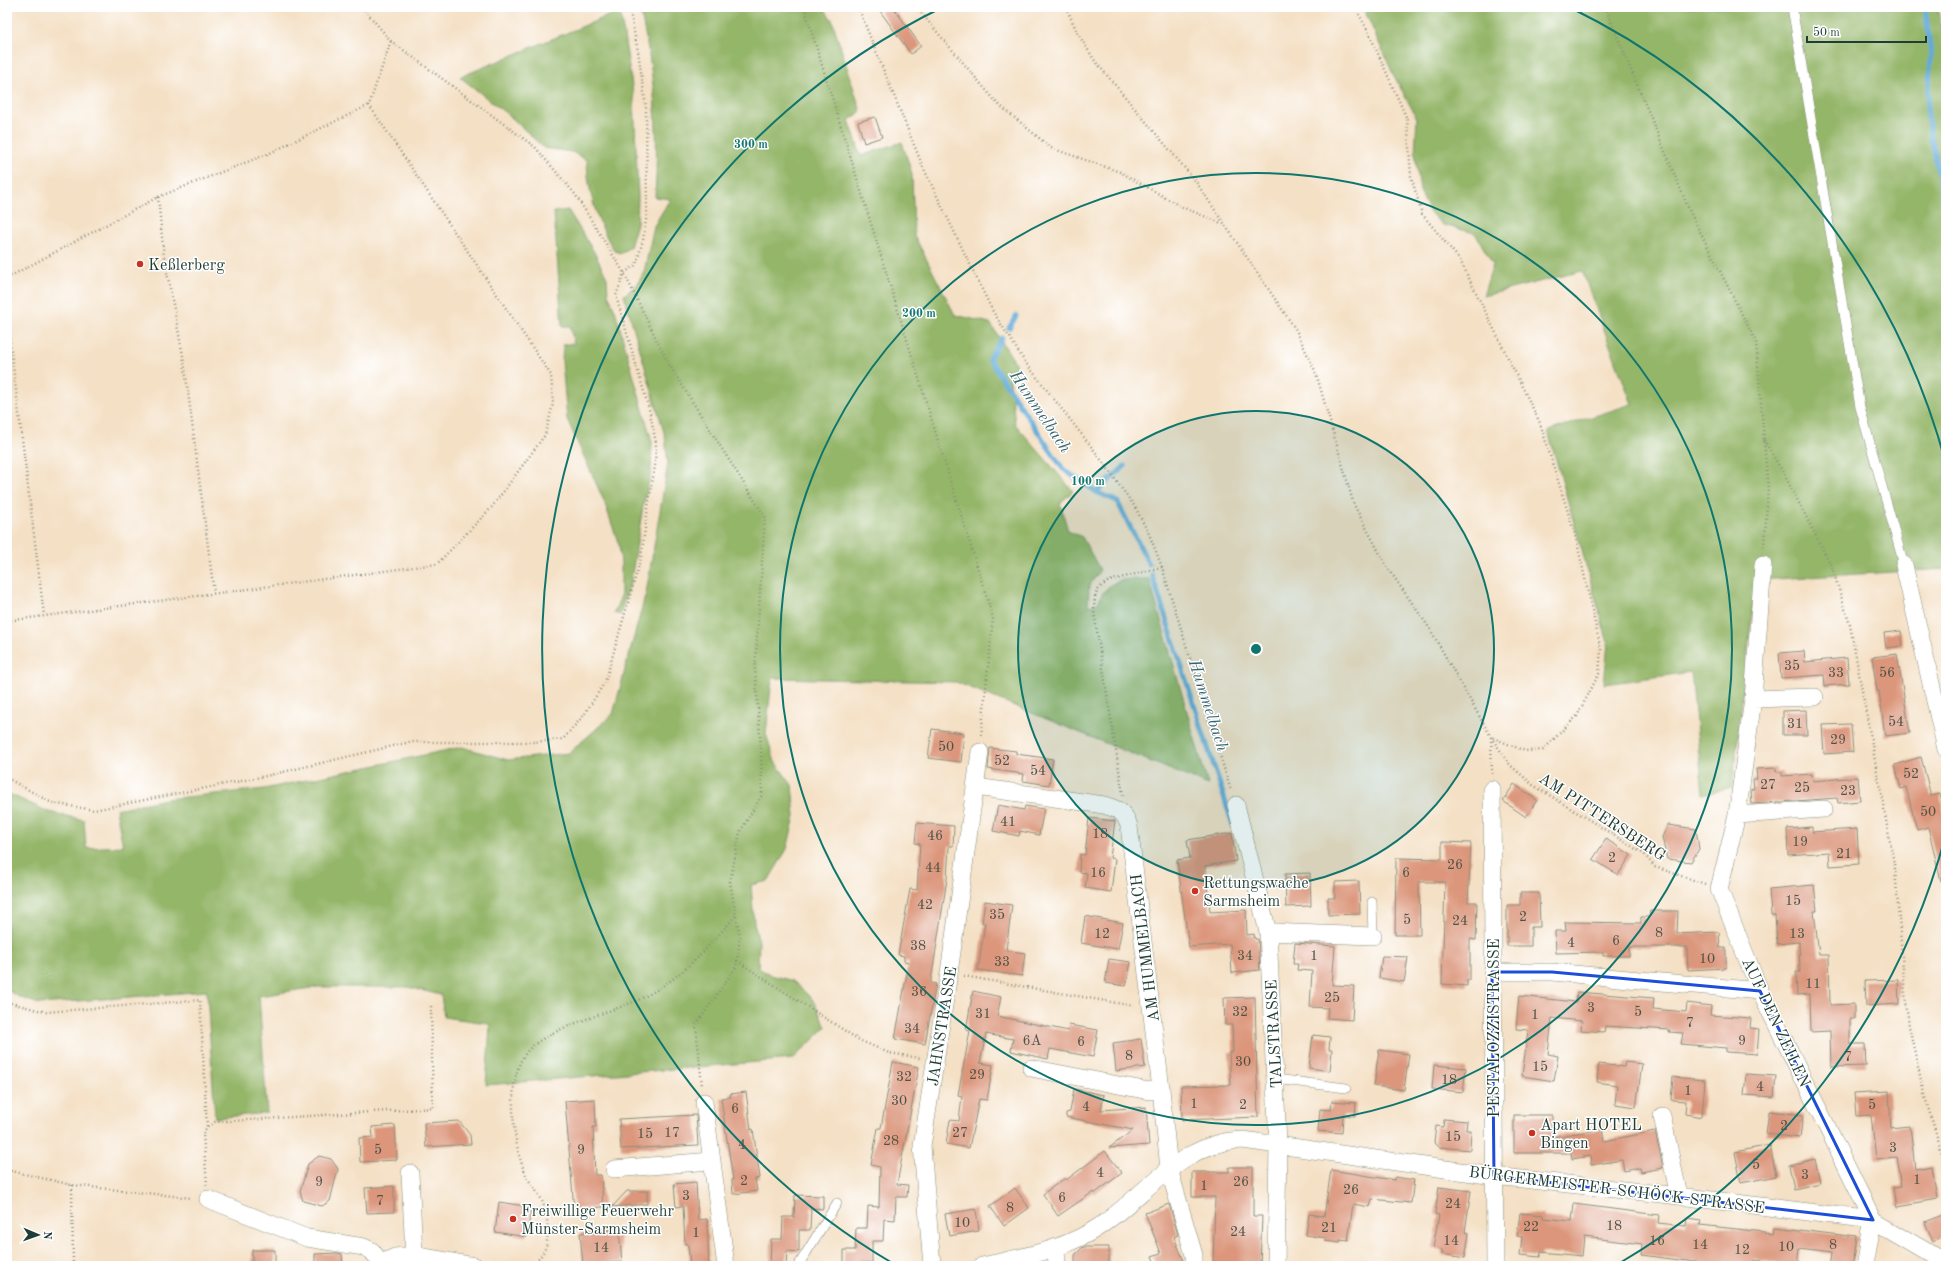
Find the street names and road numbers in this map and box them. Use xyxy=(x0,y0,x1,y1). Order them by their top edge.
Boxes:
street label: AM PITTERSBERG xyxy=(1536,771,1669,865)
street label: AM HUMMELBACH xyxy=(1129,873,1163,1023)
street label: PESTALOZZISTRASSE xyxy=(1487,938,1503,1118)
street label: AUF DEN ZEILEN xyxy=(1738,956,1812,1090)
street label: JAHNSTRASSE xyxy=(926,965,960,1087)
street label: TALSTRASSE xyxy=(1264,979,1286,1089)
street label: BÜRGERMEISTER-SCHÖCK-STRASSE xyxy=(1468,1161,1766,1217)

